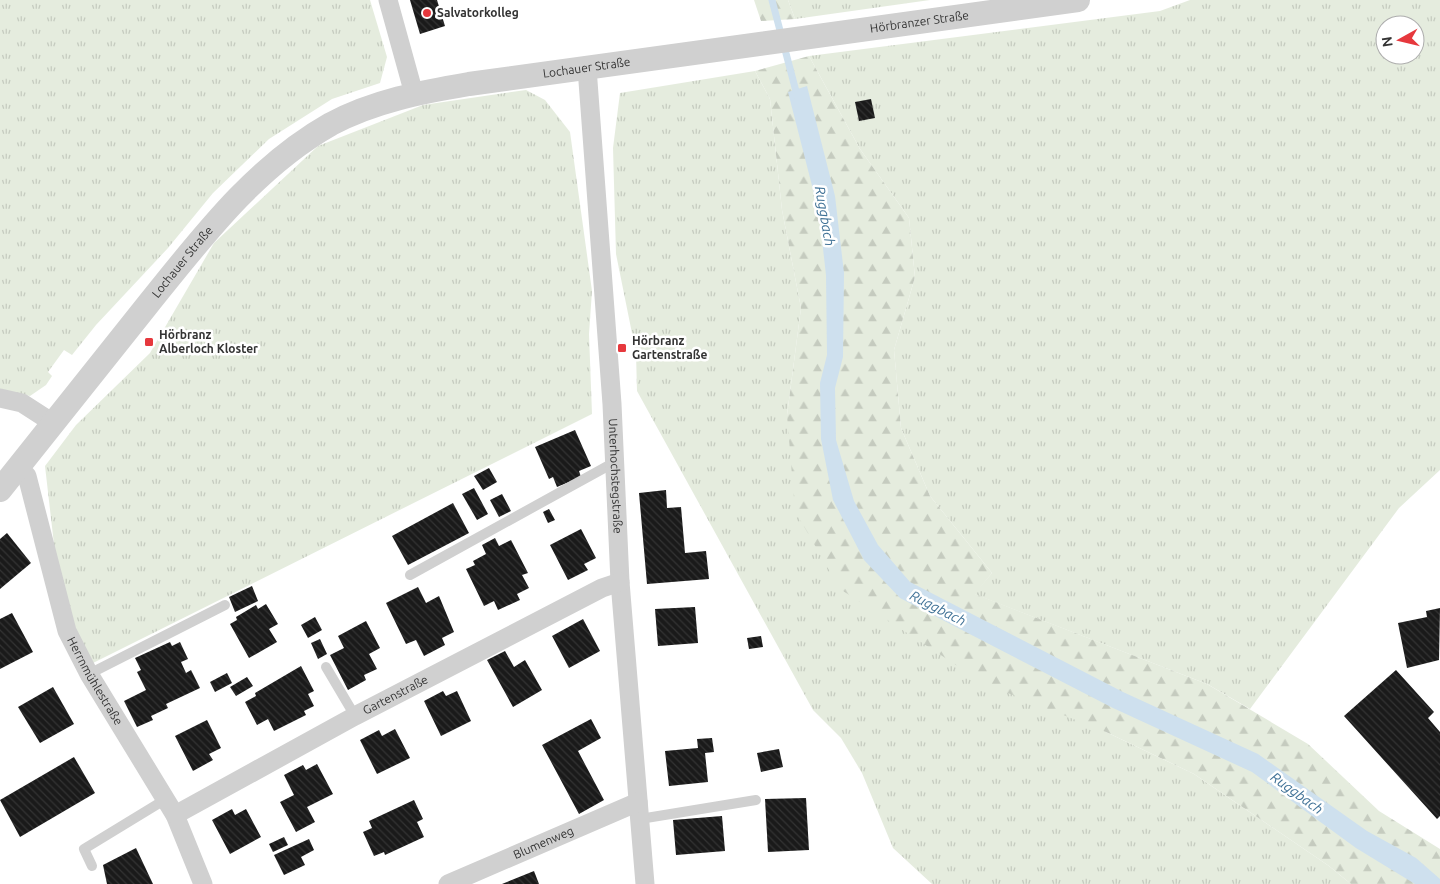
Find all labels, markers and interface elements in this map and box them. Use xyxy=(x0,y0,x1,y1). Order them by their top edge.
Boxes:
place label: Salvatorkolleg xyxy=(437,6,519,19)
marker: Salvatorkolleg xyxy=(421,7,433,19)
street label: Hörbranzer Straße xyxy=(869,8,970,35)
north arrow xyxy=(1375,15,1425,65)
text: N xyxy=(1378,36,1396,48)
street label: Lochauer Straße xyxy=(542,55,631,80)
water label: Ruggbach xyxy=(812,185,838,247)
street label: Lochauer Straße xyxy=(149,223,215,300)
place label: Hörbranz Alberloch Kloster xyxy=(159,328,258,355)
place label: Hörbranz Gartenstraße xyxy=(632,334,708,361)
marker: Hörbranz Alberloch Kloster xyxy=(143,336,155,348)
marker: Hörbranz Gartenstraße xyxy=(616,342,628,354)
street label: Unterhochstegstraße xyxy=(607,418,625,534)
water label: Ruggbach xyxy=(907,587,969,629)
street label: Herrnmühlestraße xyxy=(65,634,125,727)
street label: Gartenstraße xyxy=(361,672,430,717)
water label: Ruggbach xyxy=(1268,769,1326,817)
street label: Blumenweg xyxy=(511,824,575,861)

